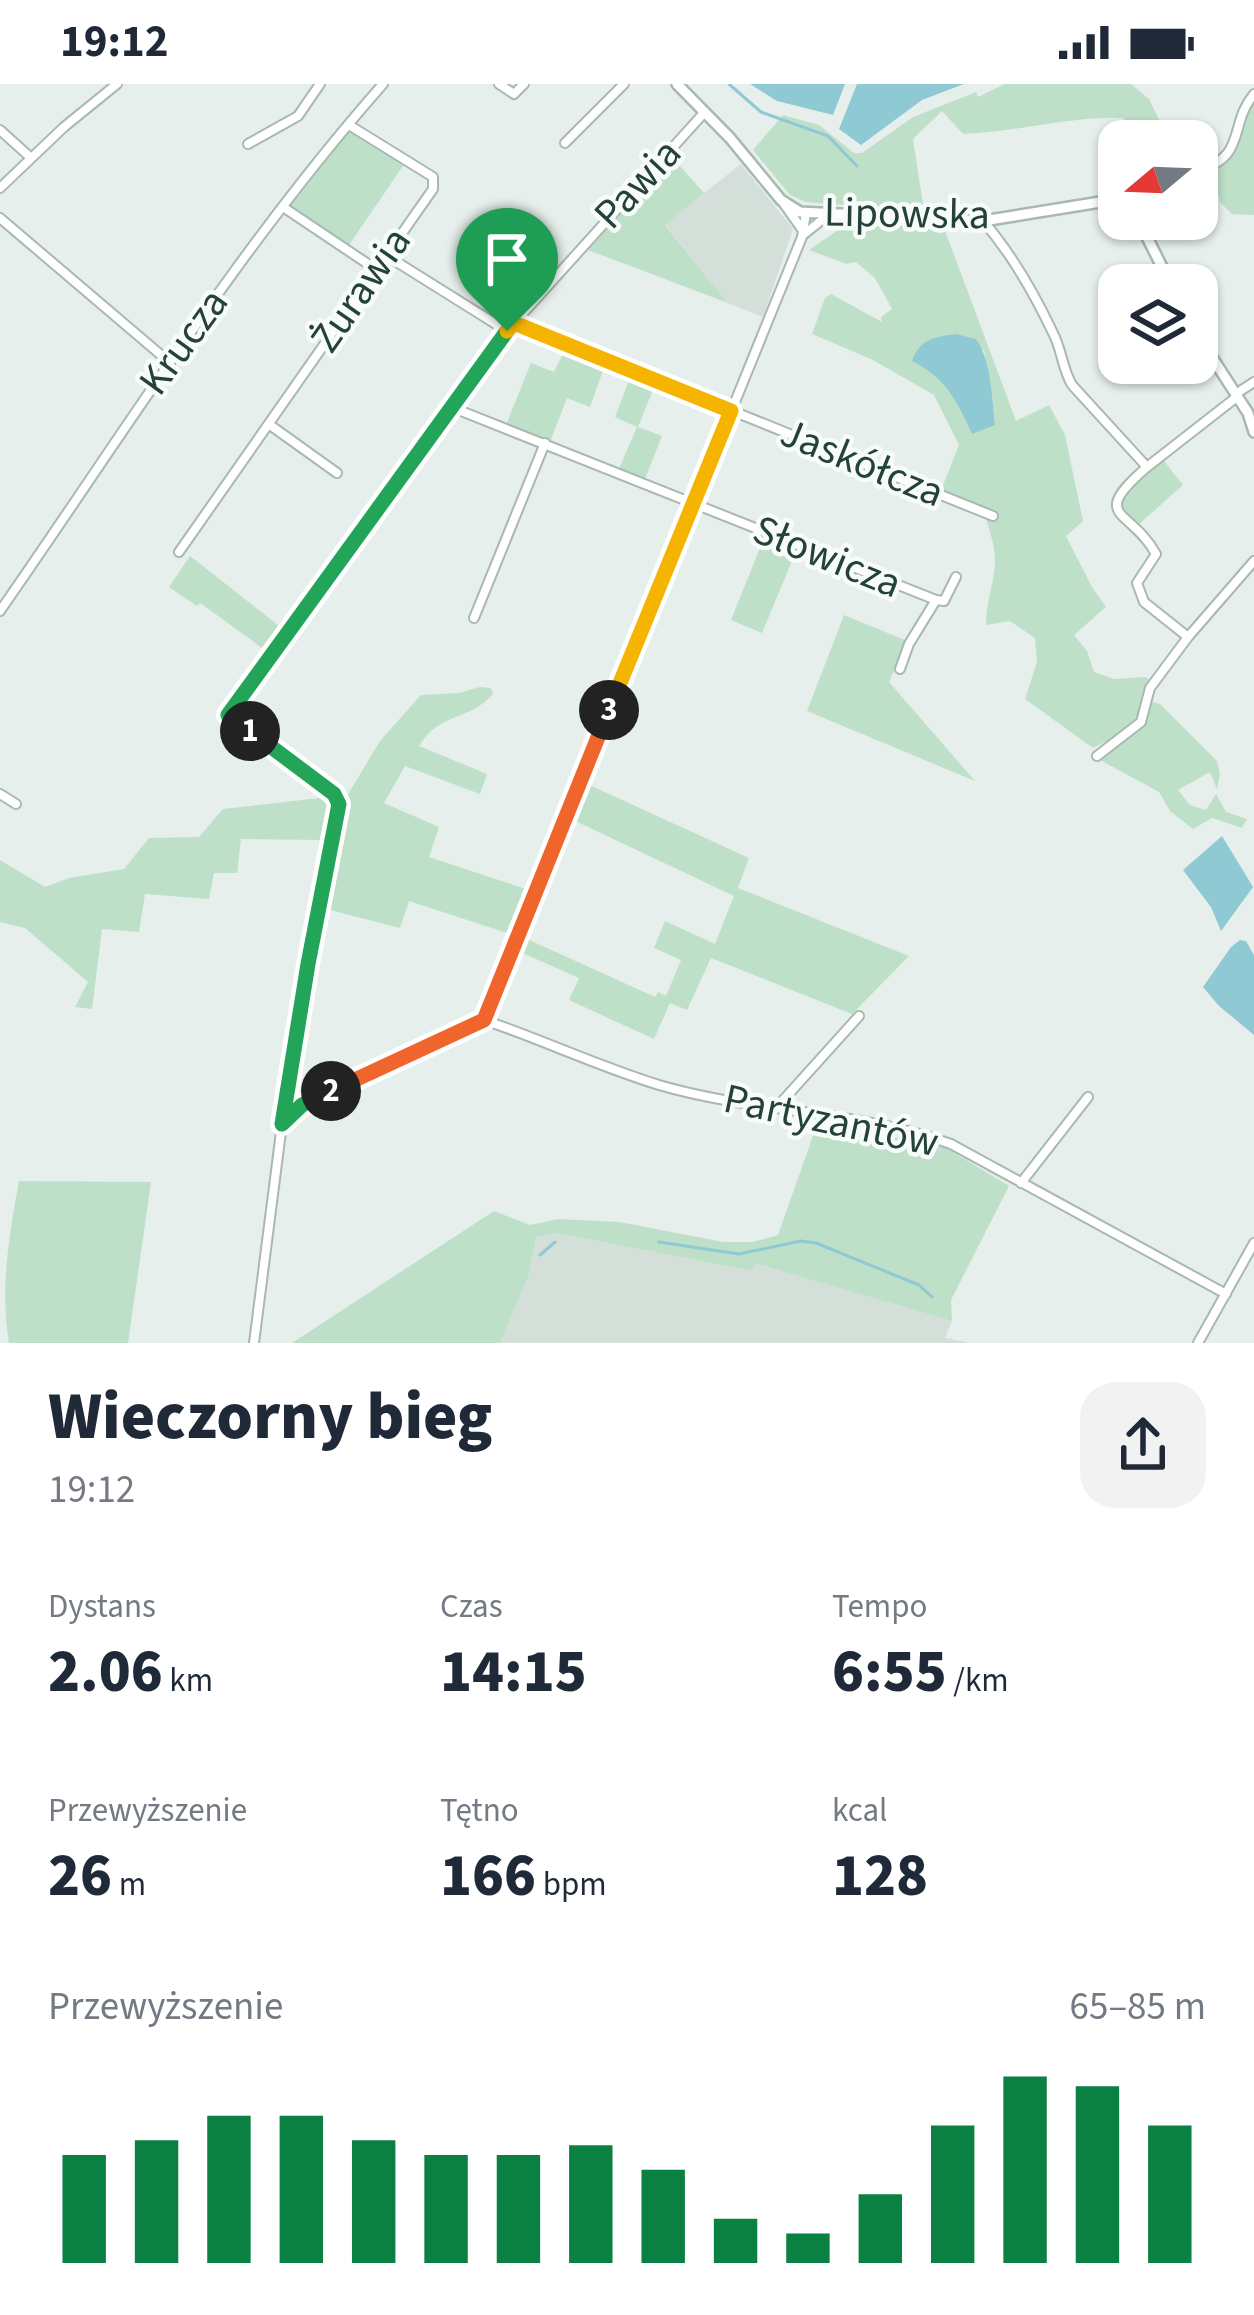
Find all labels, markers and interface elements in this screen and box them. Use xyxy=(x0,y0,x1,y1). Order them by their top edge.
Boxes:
text: 19:12 xyxy=(60,10,169,74)
north arrow xyxy=(1098,120,1218,240)
map controls xyxy=(1098,120,1218,384)
street label: Pawia xyxy=(580,125,696,243)
street label: Lipowska xyxy=(823,183,991,245)
pin xyxy=(456,208,558,331)
street label: Żurawia xyxy=(296,215,426,365)
icon: arrive xyxy=(474,226,540,292)
button: layers xyxy=(1098,264,1218,384)
street label: Krucza xyxy=(125,276,243,408)
street label: Jaskółcza xyxy=(771,403,953,523)
street label: Słowicza xyxy=(744,500,910,614)
pin: 3 xyxy=(579,680,639,740)
text: 3 xyxy=(600,686,618,733)
pin: 1 xyxy=(220,701,280,761)
text: 1 xyxy=(241,707,259,754)
pin: 2 xyxy=(301,1061,361,1121)
text: 2 xyxy=(322,1067,340,1114)
street label: Partyzantów xyxy=(718,1069,944,1173)
text: Wieczorny bieg xyxy=(48,1370,493,1464)
button: share xyxy=(1080,1382,1206,1508)
text: 19:12 xyxy=(48,1462,135,1518)
text: Dystans xyxy=(48,1583,156,1630)
text: Czas xyxy=(440,1583,503,1630)
text: Tempo xyxy=(832,1583,927,1630)
text: 2.06 xyxy=(48,1630,163,1715)
text: 14:15 xyxy=(440,1630,587,1715)
text: 6:55 xyxy=(832,1630,947,1715)
text: km xyxy=(163,1657,213,1704)
text: /km xyxy=(947,1657,1009,1704)
text: Przewyższenie xyxy=(48,1787,247,1834)
text: Tętno xyxy=(440,1787,519,1834)
text: kcal xyxy=(832,1787,888,1834)
text: 26 xyxy=(48,1834,112,1919)
text: 166 xyxy=(440,1834,536,1919)
text: 128 xyxy=(832,1834,928,1919)
text: m xyxy=(112,1861,146,1908)
text: bpm xyxy=(536,1861,607,1908)
text: Przewyższenie xyxy=(48,1979,283,2035)
text: 65–85 m xyxy=(1070,1979,1206,2035)

